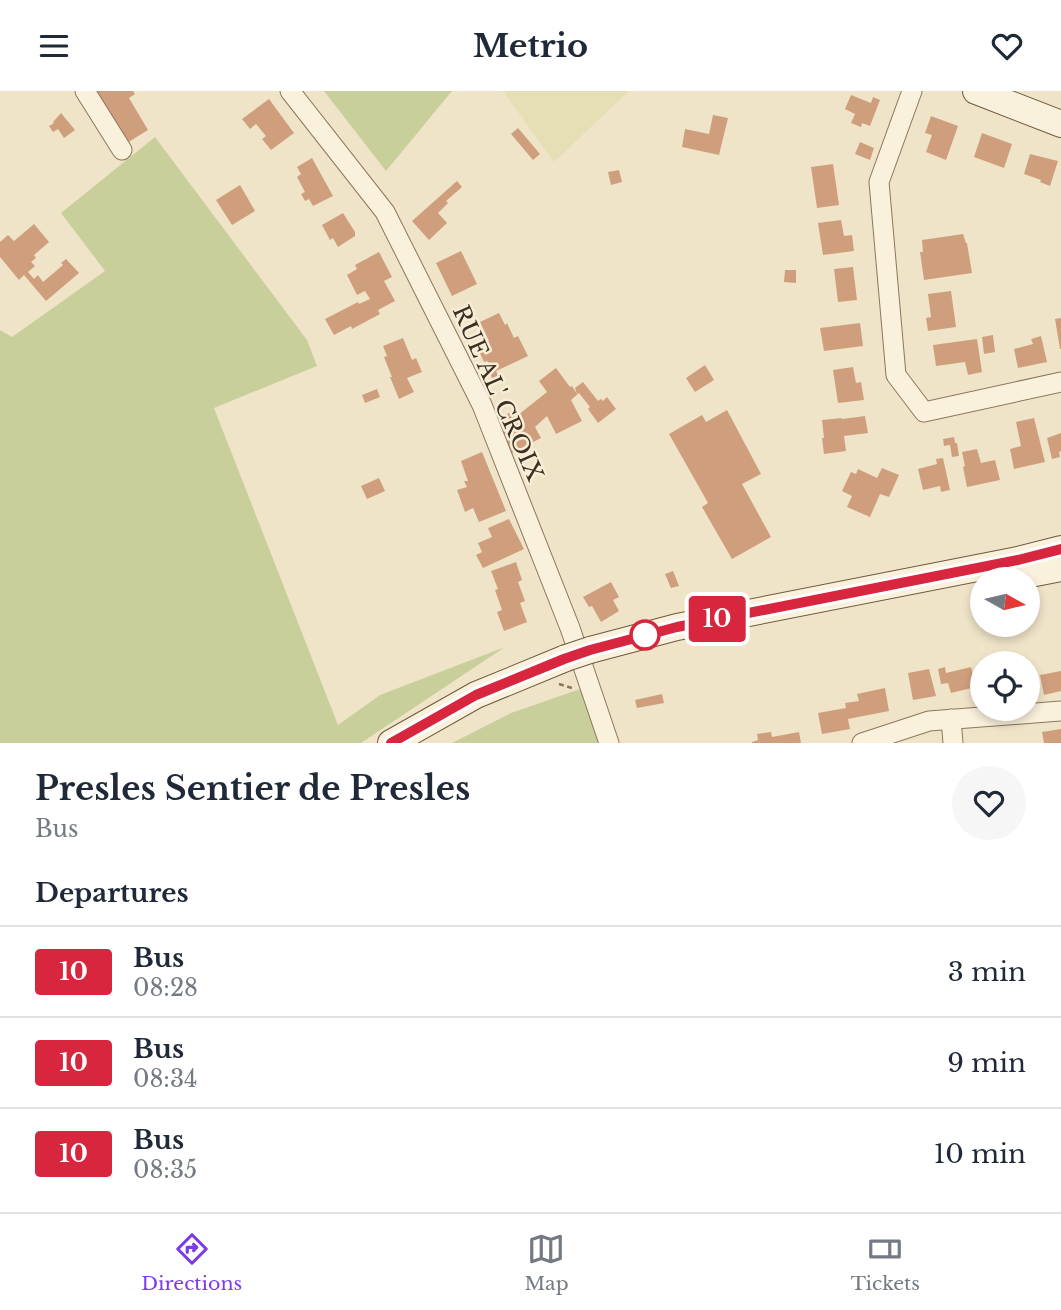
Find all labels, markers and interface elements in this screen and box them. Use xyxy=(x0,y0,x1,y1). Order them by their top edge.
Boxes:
text: Metrio xyxy=(473,26,588,66)
icon: menu xyxy=(35,27,73,65)
icon: heart xyxy=(988,27,1026,65)
street label: RUE AL' CROIX xyxy=(447,301,549,485)
north arrow xyxy=(970,567,1040,637)
map controls xyxy=(970,567,1040,721)
line badge: 10 xyxy=(686,596,748,642)
text: 10 xyxy=(703,604,731,633)
unlabelled marker xyxy=(630,620,660,650)
button: locate xyxy=(970,651,1040,721)
button: heart xyxy=(952,766,1026,840)
text: Presles Sentier de Presles xyxy=(35,768,470,809)
text: Bus xyxy=(35,815,78,843)
text: Departures xyxy=(35,877,189,909)
text: Bus xyxy=(133,942,184,974)
text: 3 min xyxy=(948,956,1026,988)
text: 10 xyxy=(59,957,88,986)
text: 08:28 xyxy=(133,974,198,1002)
text: Bus xyxy=(133,1033,184,1065)
text: 9 min xyxy=(947,1047,1026,1079)
text: 10 xyxy=(59,1048,88,1077)
text: 08:34 xyxy=(133,1065,198,1093)
text: Bus xyxy=(133,1124,184,1156)
text: 10 min xyxy=(934,1138,1026,1170)
text: 10 xyxy=(59,1139,88,1168)
text: 08:35 xyxy=(133,1156,197,1184)
tab: Directions xyxy=(141,1230,242,1295)
tab: Map xyxy=(524,1230,569,1295)
tab: Tickets xyxy=(851,1230,920,1295)

